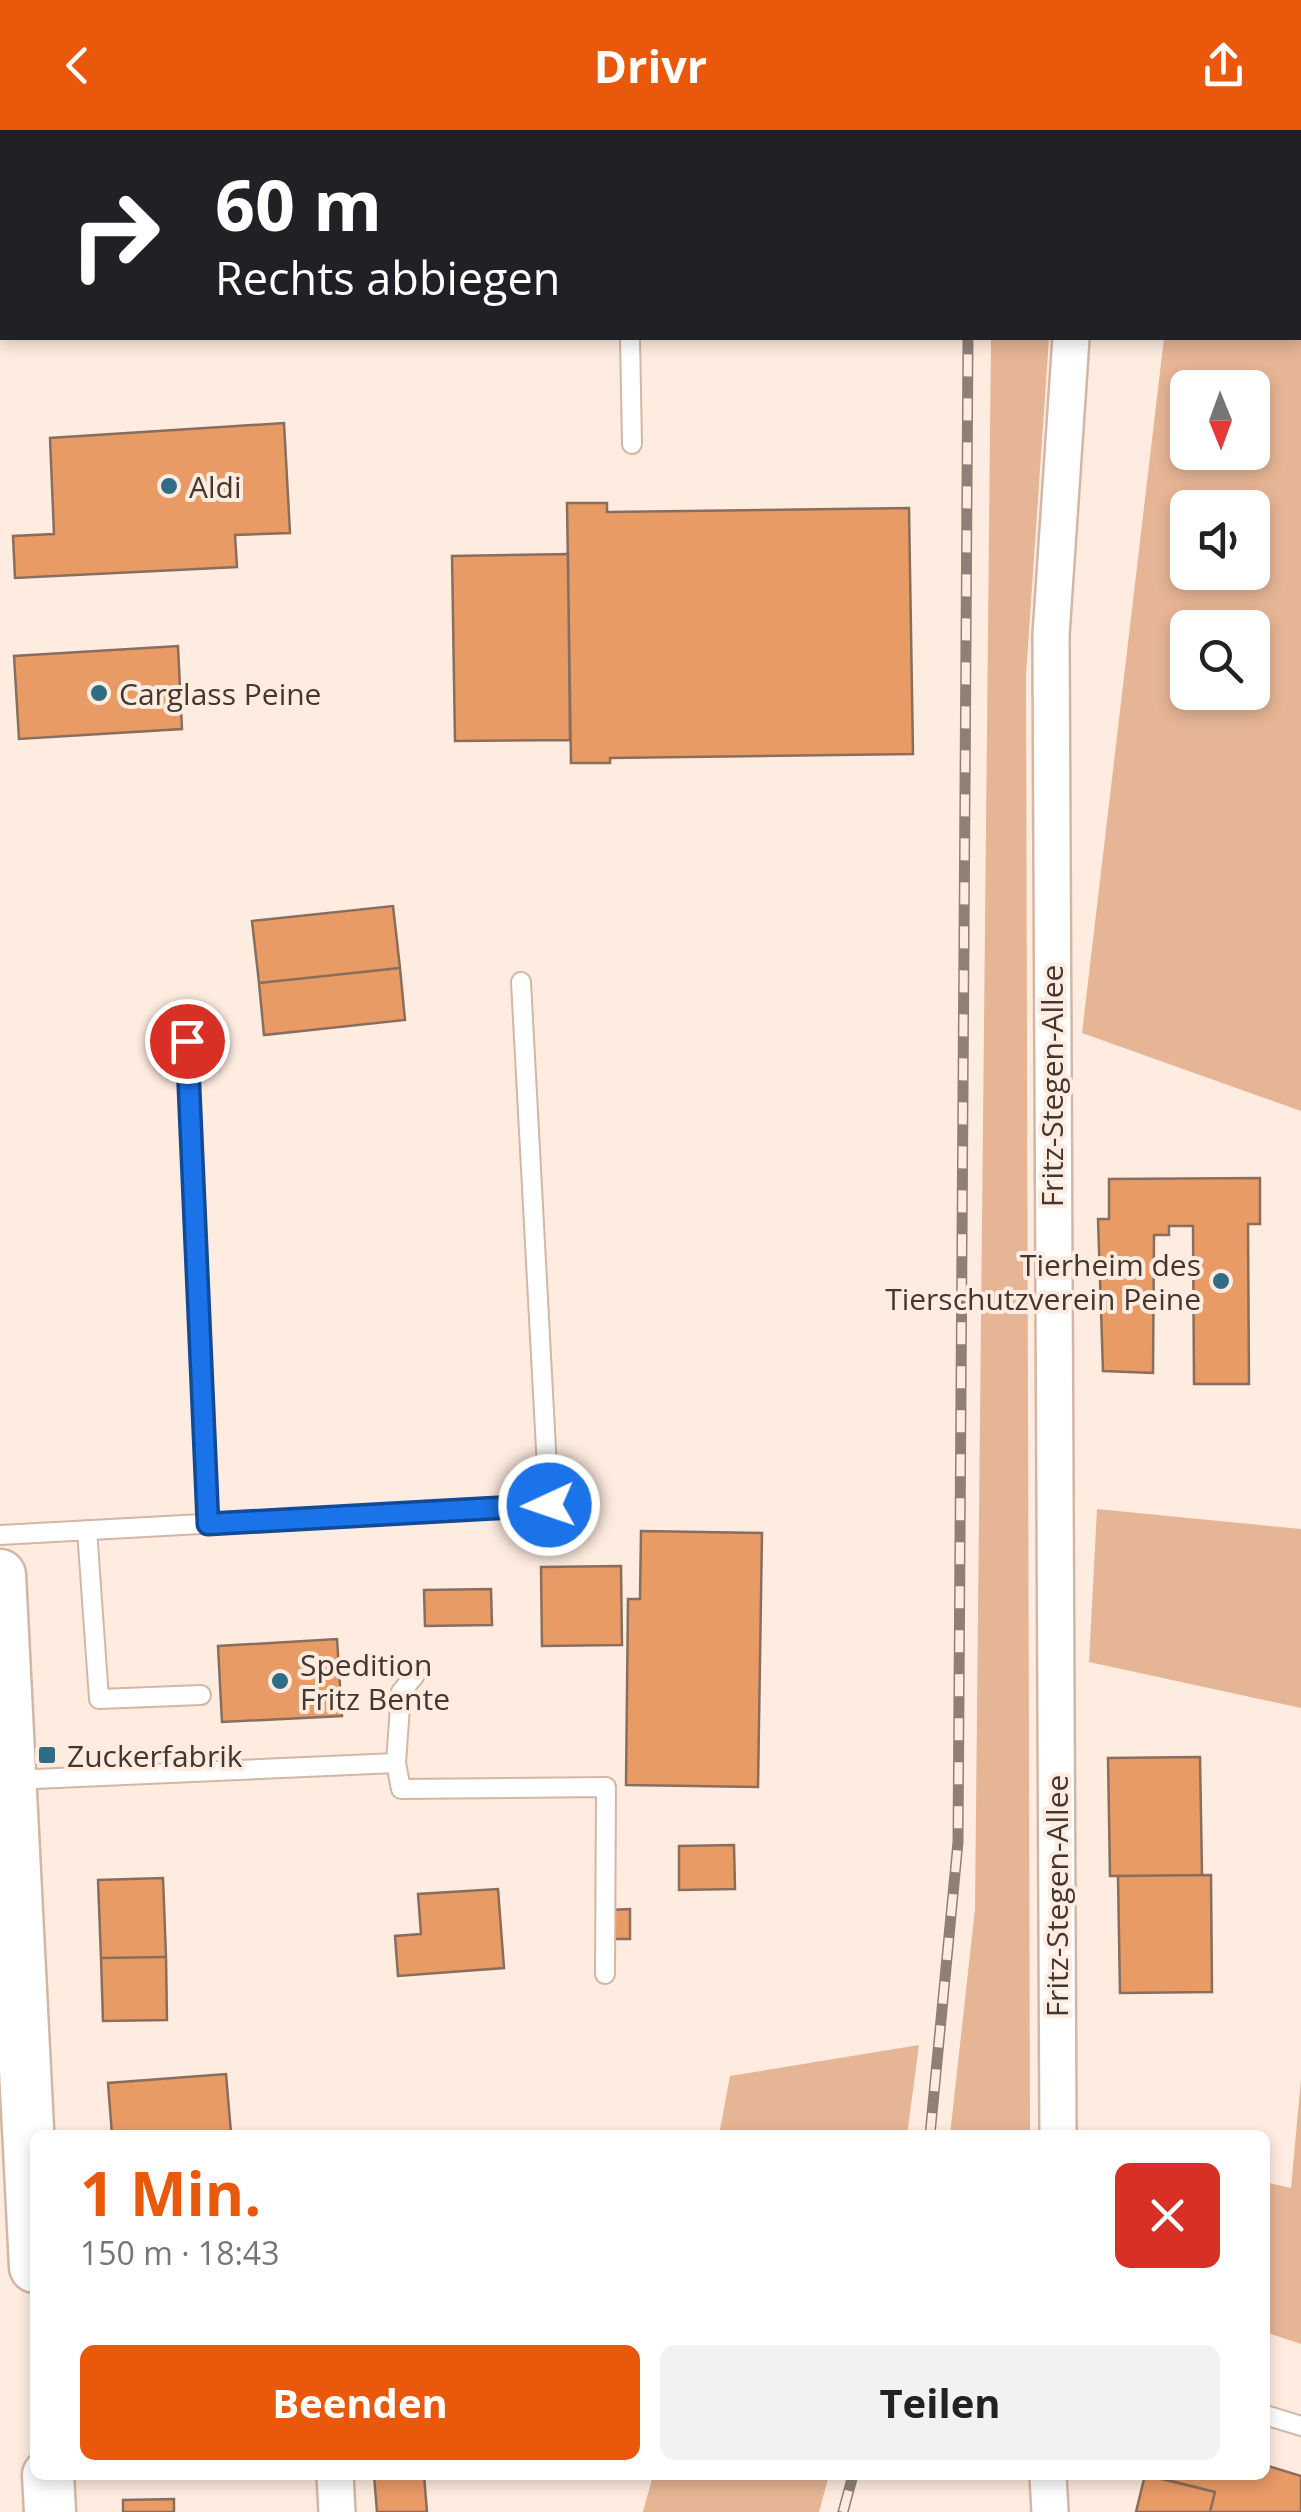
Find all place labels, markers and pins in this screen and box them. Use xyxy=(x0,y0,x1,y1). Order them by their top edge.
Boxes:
place label: Aldi xyxy=(189,466,241,507)
marker: Aldi xyxy=(158,475,180,497)
place label: Carglass Peine xyxy=(119,673,321,714)
marker: Carglass Peine xyxy=(88,682,110,704)
pin xyxy=(145,999,230,1084)
place label: Tierheim des Tierschutzverein Peine xyxy=(885,1244,1201,1319)
marker: Tierheim des Tierschutzverein Peine xyxy=(1210,1270,1232,1292)
place label: Spedition Fritz Bente xyxy=(300,1644,450,1719)
marker: Spedition Fritz Bente xyxy=(269,1670,291,1692)
place label: Zuckerfabrik xyxy=(67,1735,243,1776)
marker: Zuckerfabrik xyxy=(36,1744,58,1766)

